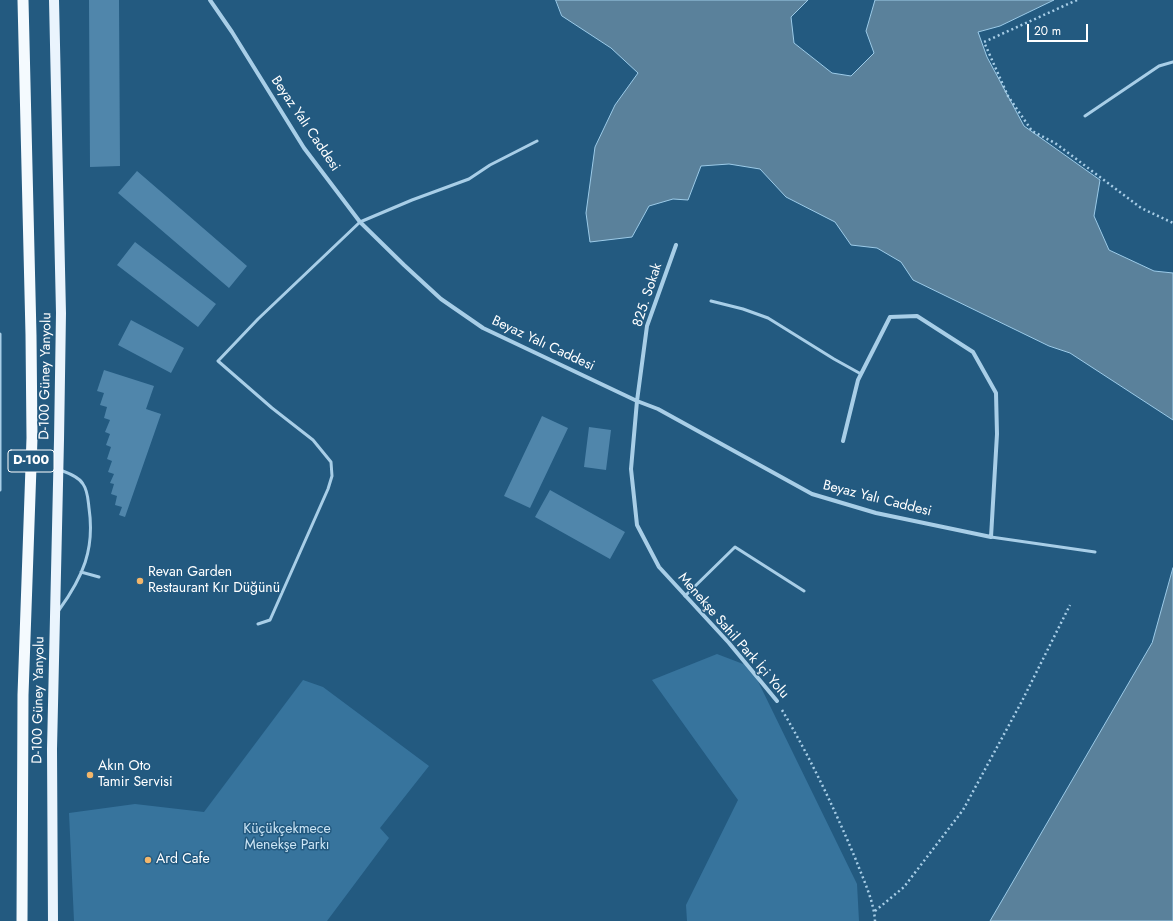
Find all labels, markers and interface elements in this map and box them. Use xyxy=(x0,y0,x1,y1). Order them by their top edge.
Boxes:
scale bar xyxy=(1029,16,1090,42)
text: 20 m xyxy=(1034,22,1061,40)
street label: Beyaz Yalı Caddesi xyxy=(267,73,343,175)
street label: 825. Sokak xyxy=(630,261,666,329)
street label: D-100 Güney Yanyolu xyxy=(36,312,56,440)
street label: Beyaz Yalı Caddesi xyxy=(489,313,597,375)
road number: D-100 xyxy=(8,450,54,472)
street label: Beyaz Yalı Caddesi xyxy=(821,477,933,521)
place label: Revan Garden Restaurant Kır Düğünü xyxy=(148,565,280,598)
street label: Menekşe Sahil Park İçi Yolu xyxy=(674,570,792,702)
marker: Revan Garden Restaurant Kır Düğünü xyxy=(135,576,145,586)
street label: D-100 Güney Yanyolu xyxy=(29,636,49,764)
place label: Akın Oto Tamir Servisi xyxy=(98,759,173,792)
marker: Akın Oto Tamir Servisi xyxy=(85,770,95,780)
park label: Küçükçekmece Menekşe Parkı xyxy=(243,822,331,854)
place label: Ard Cafe xyxy=(156,852,210,868)
marker: Ard Cafe xyxy=(143,855,153,865)

